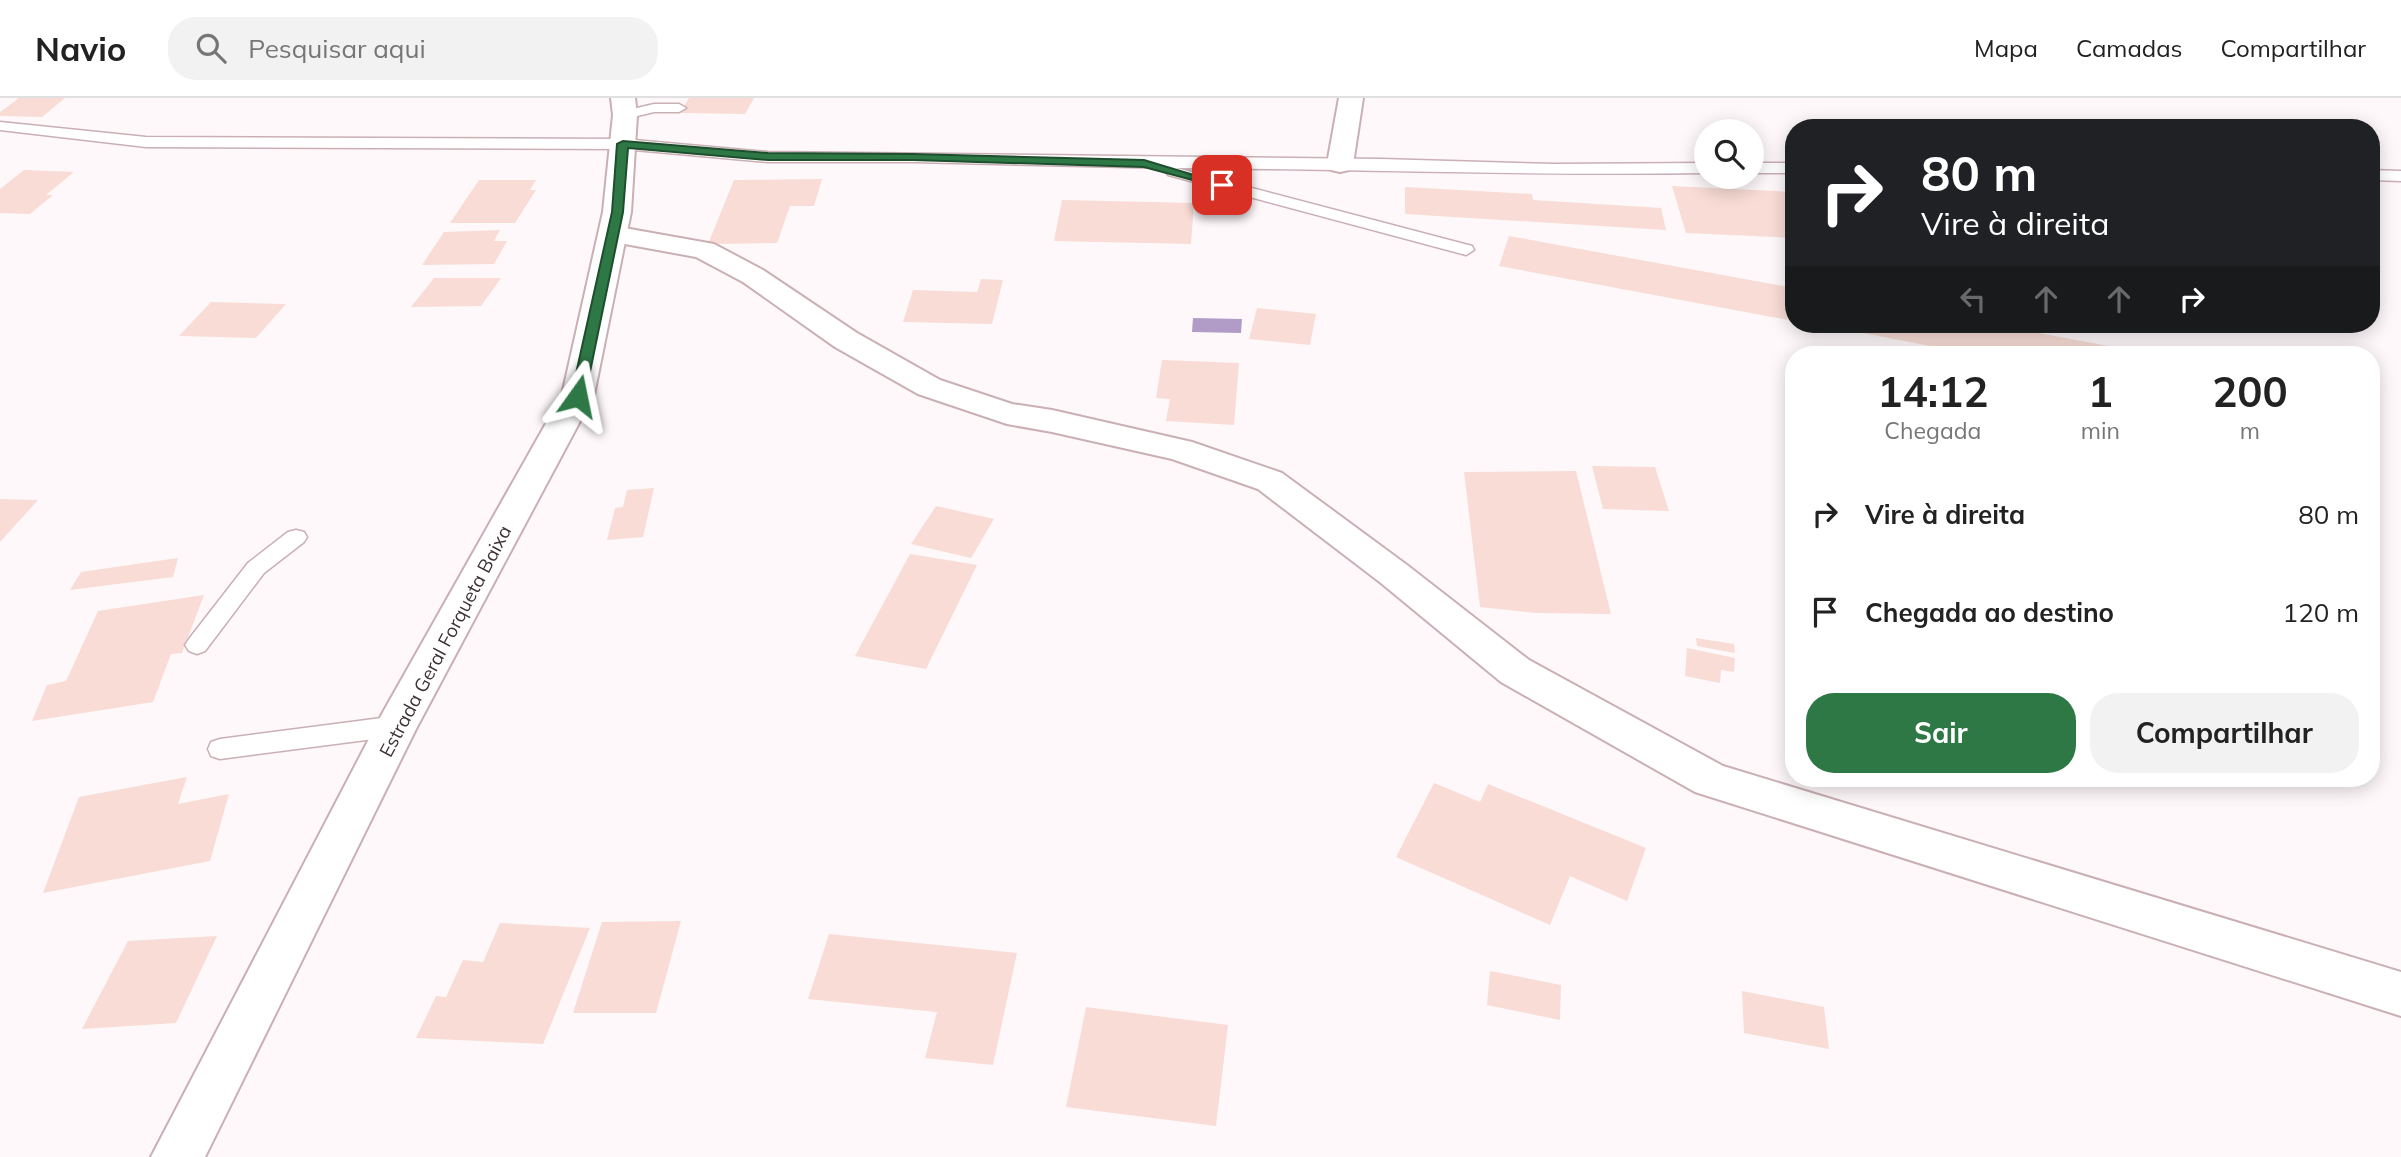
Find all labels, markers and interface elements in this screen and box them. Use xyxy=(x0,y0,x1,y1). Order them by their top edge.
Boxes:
search box xyxy=(168,17,658,80)
text: Navio xyxy=(35,28,126,69)
icon: search xyxy=(192,29,230,67)
text: Pesquisar aqui xyxy=(248,32,426,65)
text: Mapa xyxy=(1974,33,2038,63)
text: Camadas xyxy=(2076,33,2183,63)
text: Compartilhar xyxy=(2221,33,2366,63)
map controls xyxy=(1694,119,1764,189)
button: search xyxy=(1694,119,1764,189)
text: 80 m xyxy=(1921,142,2037,203)
icon: right xyxy=(1806,147,1897,238)
pin xyxy=(1192,155,1252,215)
icon: arrive xyxy=(1203,166,1241,204)
text: Vire à direita xyxy=(1921,203,2109,243)
icon: left xyxy=(1954,280,1992,318)
icon: ahead xyxy=(2027,280,2065,318)
icon: ahead xyxy=(2100,280,2138,318)
icon: right xyxy=(2173,280,2211,318)
position arrow xyxy=(541,359,615,433)
text: 14:12 xyxy=(1877,365,1988,418)
text: 1 xyxy=(2088,365,2113,418)
text: 200 xyxy=(2212,365,2288,418)
text: Chegada xyxy=(1884,416,1981,445)
text: min xyxy=(2081,416,2120,445)
text: m xyxy=(2240,416,2260,445)
icon: right xyxy=(1806,495,1844,533)
text: Vire à direita xyxy=(1865,498,2025,531)
text: 80 m xyxy=(2298,498,2359,531)
street label: Estrada Geral Forqueta Baixa xyxy=(374,521,516,761)
icon: arrive xyxy=(1806,593,1844,631)
text: Chegada ao destino xyxy=(1865,596,2114,629)
text: 120 m xyxy=(2283,596,2359,629)
button: Sair xyxy=(1806,693,2076,773)
button: Compartilhar xyxy=(2090,693,2359,773)

